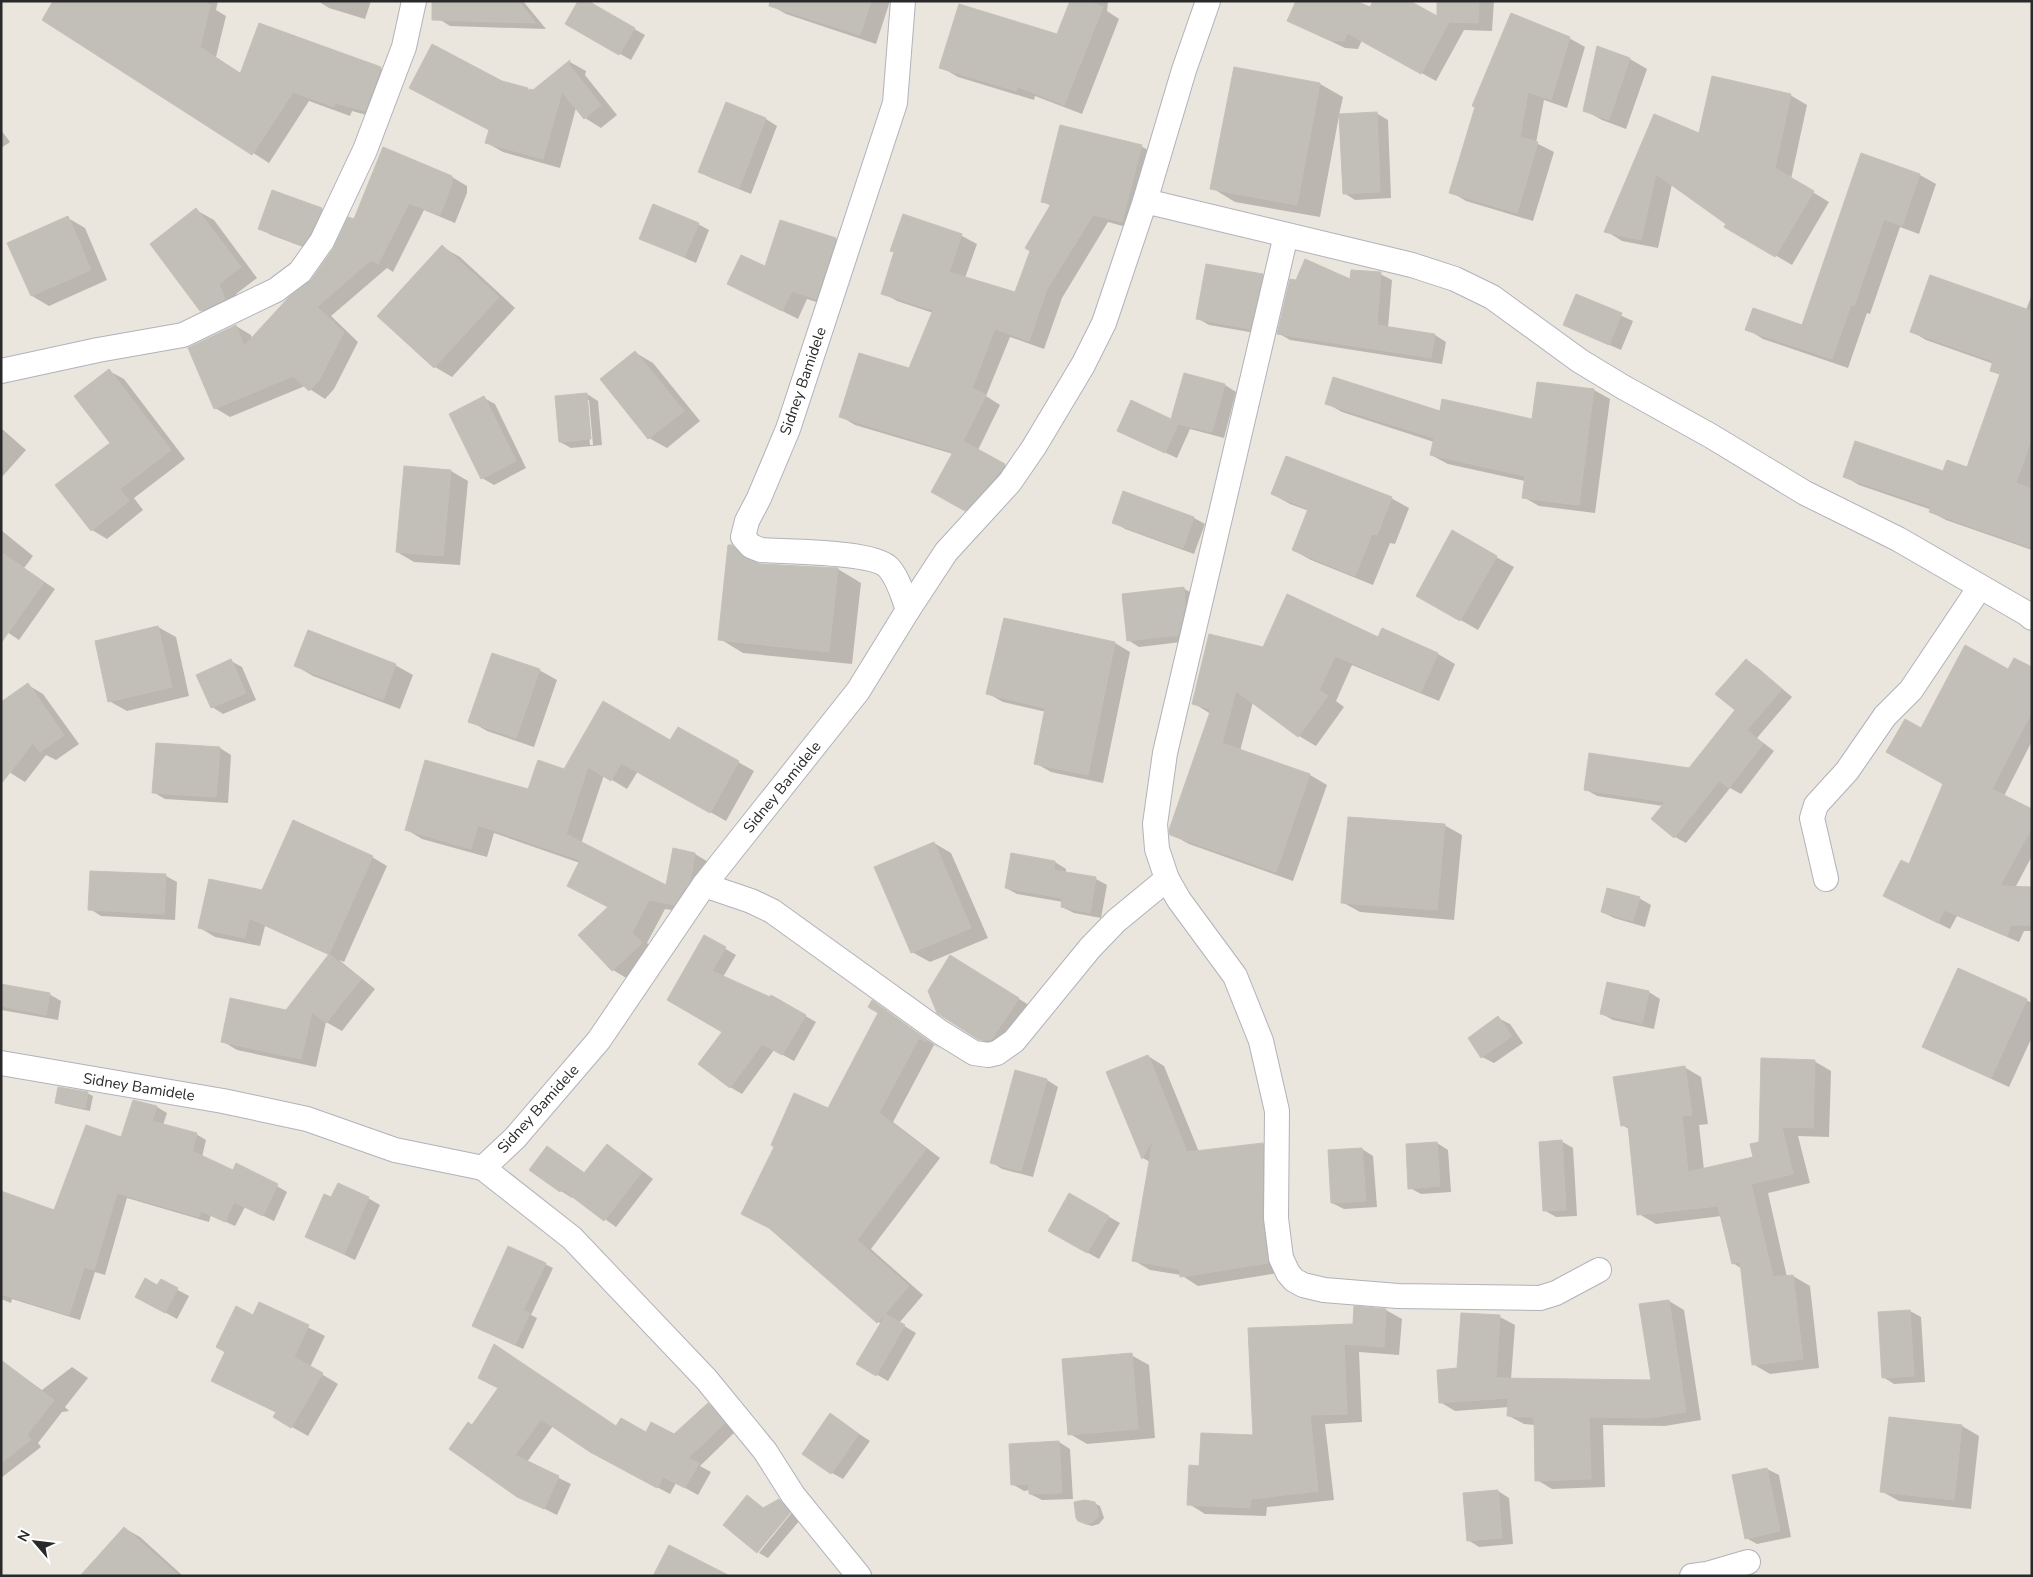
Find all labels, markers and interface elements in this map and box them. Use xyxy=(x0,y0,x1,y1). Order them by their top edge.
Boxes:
street label: Sidney Bamidele xyxy=(775,324,831,438)
street label: Sidney Bamidele xyxy=(739,737,825,837)
street label: Sidney Bamidele xyxy=(493,1060,583,1158)
street label: Sidney Bamidele xyxy=(82,1068,196,1106)
north arrow xyxy=(10,1517,60,1567)
text: N xyxy=(13,1527,35,1545)

